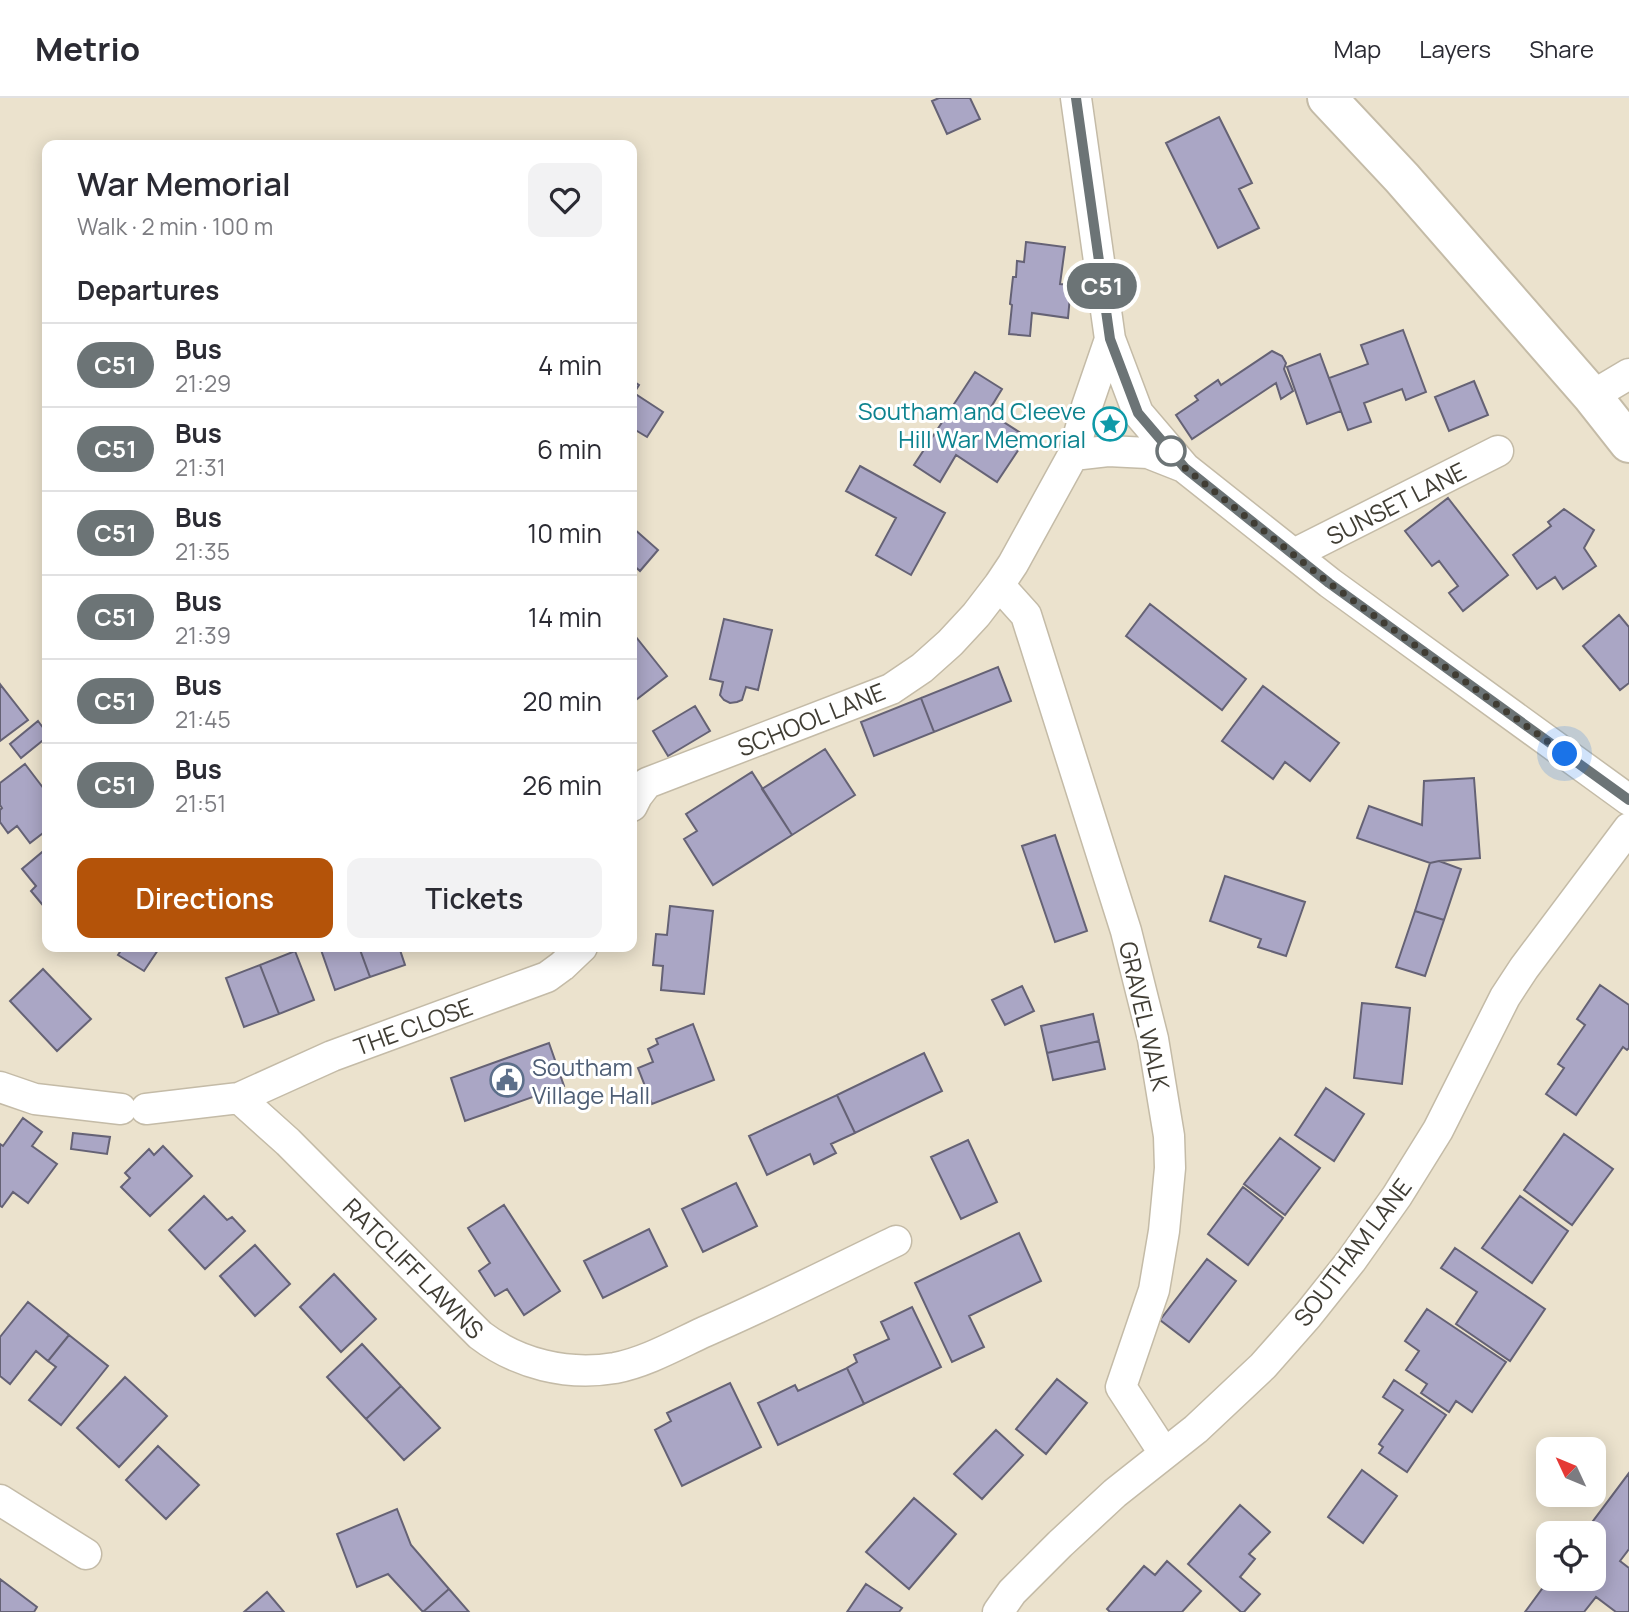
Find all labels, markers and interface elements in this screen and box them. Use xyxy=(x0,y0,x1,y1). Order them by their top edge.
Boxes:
text: Metrio xyxy=(35,26,140,71)
text: Map xyxy=(1334,32,1381,65)
text: Layers xyxy=(1419,32,1491,65)
text: Share xyxy=(1529,32,1594,65)
text: War Memorial xyxy=(77,161,291,206)
button: heart xyxy=(528,163,602,237)
text: Walk · 2 min · 100 m xyxy=(77,210,273,242)
line badge: C51 xyxy=(1062,263,1142,309)
text: C51 xyxy=(1081,269,1123,302)
text: Departures xyxy=(77,272,219,308)
text: Bus xyxy=(175,331,222,367)
text: 4 min xyxy=(538,347,602,383)
text: C51 xyxy=(94,348,137,381)
text: 21:29 xyxy=(175,367,231,399)
place label: Southam and Cleeve Hill War Memorial xyxy=(858,394,1086,455)
place icon: Southam and Cleeve Hill War Memorial xyxy=(1091,405,1129,443)
text: Bus xyxy=(175,415,222,451)
text: 6 min xyxy=(537,431,602,467)
text: C51 xyxy=(94,432,137,465)
unlabelled marker xyxy=(1156,436,1186,466)
text: 21:31 xyxy=(175,451,226,483)
street label: SUNSET LANE xyxy=(1321,454,1471,552)
text: Bus xyxy=(175,499,222,535)
text: 10 min xyxy=(527,515,602,551)
text: C51 xyxy=(94,516,137,549)
text: 21:35 xyxy=(175,535,230,567)
text: Bus xyxy=(175,583,222,619)
text: 14 min xyxy=(528,599,602,635)
text: C51 xyxy=(94,600,137,633)
text: 21:39 xyxy=(175,619,231,651)
text: Bus xyxy=(175,667,222,703)
street label: SCHOOL LANE xyxy=(732,674,890,764)
text: 20 min xyxy=(523,683,602,719)
text: C51 xyxy=(94,684,137,717)
text: 21:45 xyxy=(175,703,231,735)
your location xyxy=(1547,736,1582,771)
text: Bus xyxy=(175,751,222,787)
text: 26 min xyxy=(522,767,602,803)
text: C51 xyxy=(94,768,137,801)
text: 21:51 xyxy=(175,787,226,819)
button: Directions xyxy=(77,858,333,938)
button: Tickets xyxy=(347,858,602,938)
street label: GRAVEL WALK xyxy=(1112,938,1178,1095)
street label: THE CLOSE xyxy=(349,989,477,1063)
place label: Southam Village Hall xyxy=(532,1050,650,1111)
public building icon: Southam Village Hall xyxy=(488,1061,526,1099)
street label: SOUTHAM LANE xyxy=(1285,1171,1419,1333)
street label: RATCLIFF LAWNS xyxy=(336,1190,492,1346)
north arrow xyxy=(1536,1437,1606,1507)
map controls xyxy=(1536,1437,1606,1591)
button: locate xyxy=(1536,1521,1606,1591)

